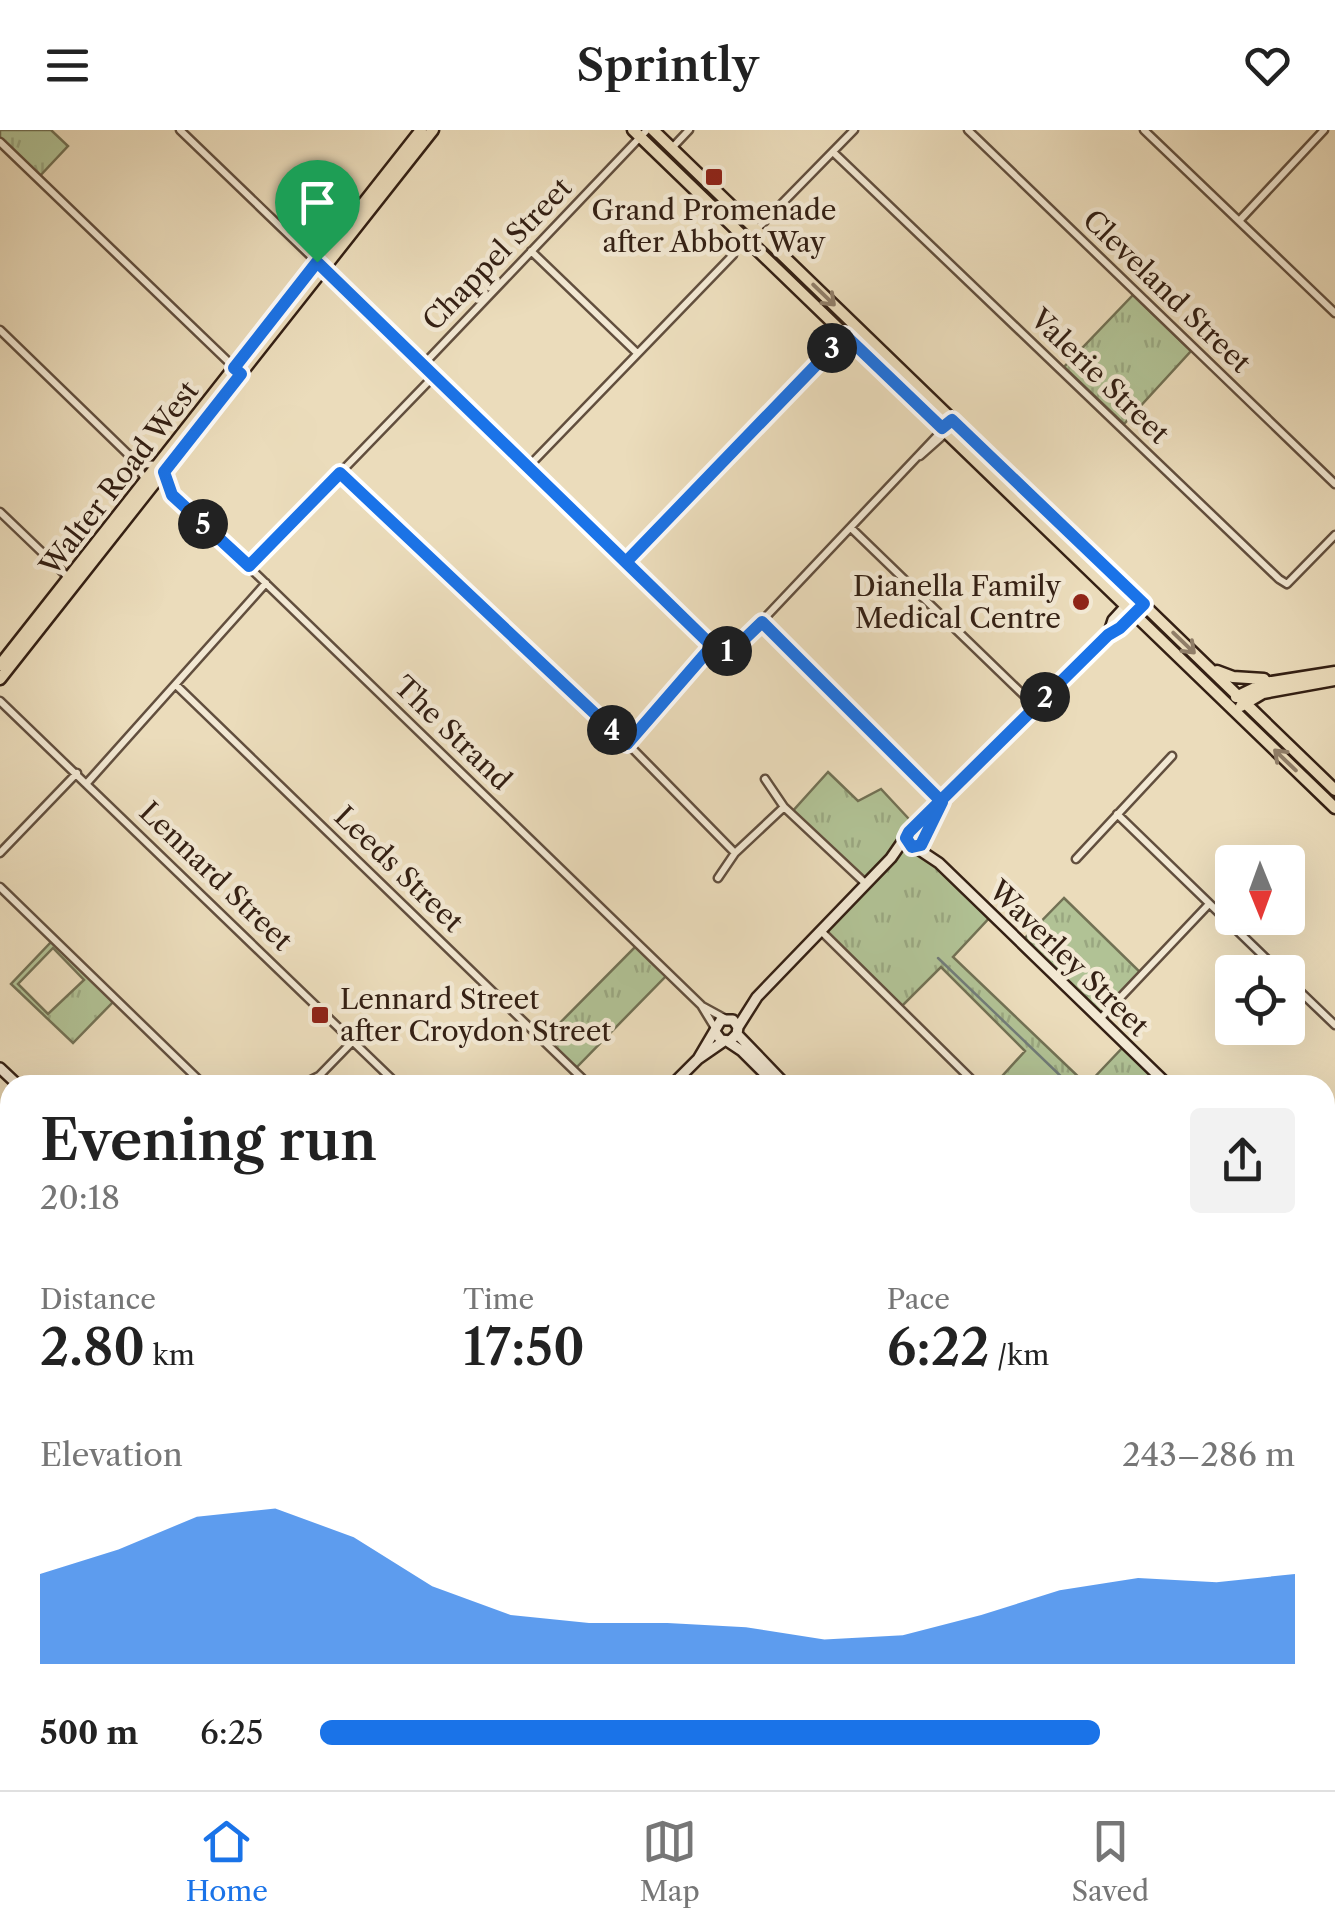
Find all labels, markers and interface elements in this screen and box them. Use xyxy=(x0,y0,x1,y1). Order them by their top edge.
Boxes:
text: Sprintly xyxy=(576,37,759,93)
icon: menu xyxy=(40,38,95,93)
icon: heart xyxy=(1240,38,1295,93)
pin xyxy=(275,160,360,263)
marker: Grand Promenade after Abbott Way xyxy=(703,166,725,188)
street label: Chappel Street xyxy=(416,170,578,337)
icon: arrive xyxy=(290,175,345,230)
place label: Grand Promenade after Abbott Way xyxy=(592,193,836,259)
street label: Cleveland Street xyxy=(1076,202,1258,380)
one-way arrow xyxy=(811,283,836,307)
street label: Valerie Street xyxy=(1023,301,1176,451)
pin: 3 xyxy=(807,323,857,373)
text: 3 xyxy=(824,331,840,365)
street label: Walter Road West xyxy=(32,374,205,583)
pin: 5 xyxy=(178,499,228,549)
text: 5 xyxy=(195,507,211,541)
place label: Dianella Family Medical Centre xyxy=(853,569,1061,635)
marker: Dianella Family Medical Centre xyxy=(1070,591,1092,613)
pin: 1 xyxy=(702,626,752,676)
one-way arrow xyxy=(1171,630,1195,654)
text: 1 xyxy=(721,634,733,668)
street label: The Strand xyxy=(387,669,519,797)
pin: 2 xyxy=(1020,672,1070,722)
text: 2 xyxy=(1037,680,1053,714)
pin: 4 xyxy=(587,705,637,755)
text: 4 xyxy=(604,713,620,747)
one-way arrow xyxy=(1274,748,1298,772)
street label: Lennard Street xyxy=(133,795,300,957)
street label: Leeds Street xyxy=(328,799,470,939)
north arrow xyxy=(1215,845,1305,935)
map controls xyxy=(1215,845,1305,1045)
street label: Waverley Street xyxy=(981,872,1156,1043)
button: locate xyxy=(1215,955,1305,1045)
place label: Lennard Street after Croydon Street xyxy=(340,982,611,1048)
marker: Lennard Street after Croydon Street xyxy=(309,1004,331,1026)
text: Evening run xyxy=(40,1107,377,1174)
button: share xyxy=(1190,1108,1295,1213)
text: 20:18 xyxy=(40,1178,120,1217)
text: Distance xyxy=(40,1282,156,1316)
text: Time xyxy=(463,1282,534,1316)
text: Pace xyxy=(887,1282,950,1316)
text: 2.80 xyxy=(40,1316,145,1378)
text: 17:50 xyxy=(463,1316,585,1378)
text: 6:22 xyxy=(887,1316,989,1378)
text: km xyxy=(145,1338,195,1372)
text: /km xyxy=(989,1338,1049,1372)
text: Elevation xyxy=(40,1435,183,1474)
text: 243–286 m xyxy=(1122,1435,1295,1474)
text: 500 m xyxy=(40,1713,138,1752)
text: 6:25 xyxy=(200,1713,264,1752)
tab: Home xyxy=(186,1814,268,1908)
tab: Map xyxy=(640,1814,700,1908)
tab: Saved xyxy=(1071,1814,1149,1908)

